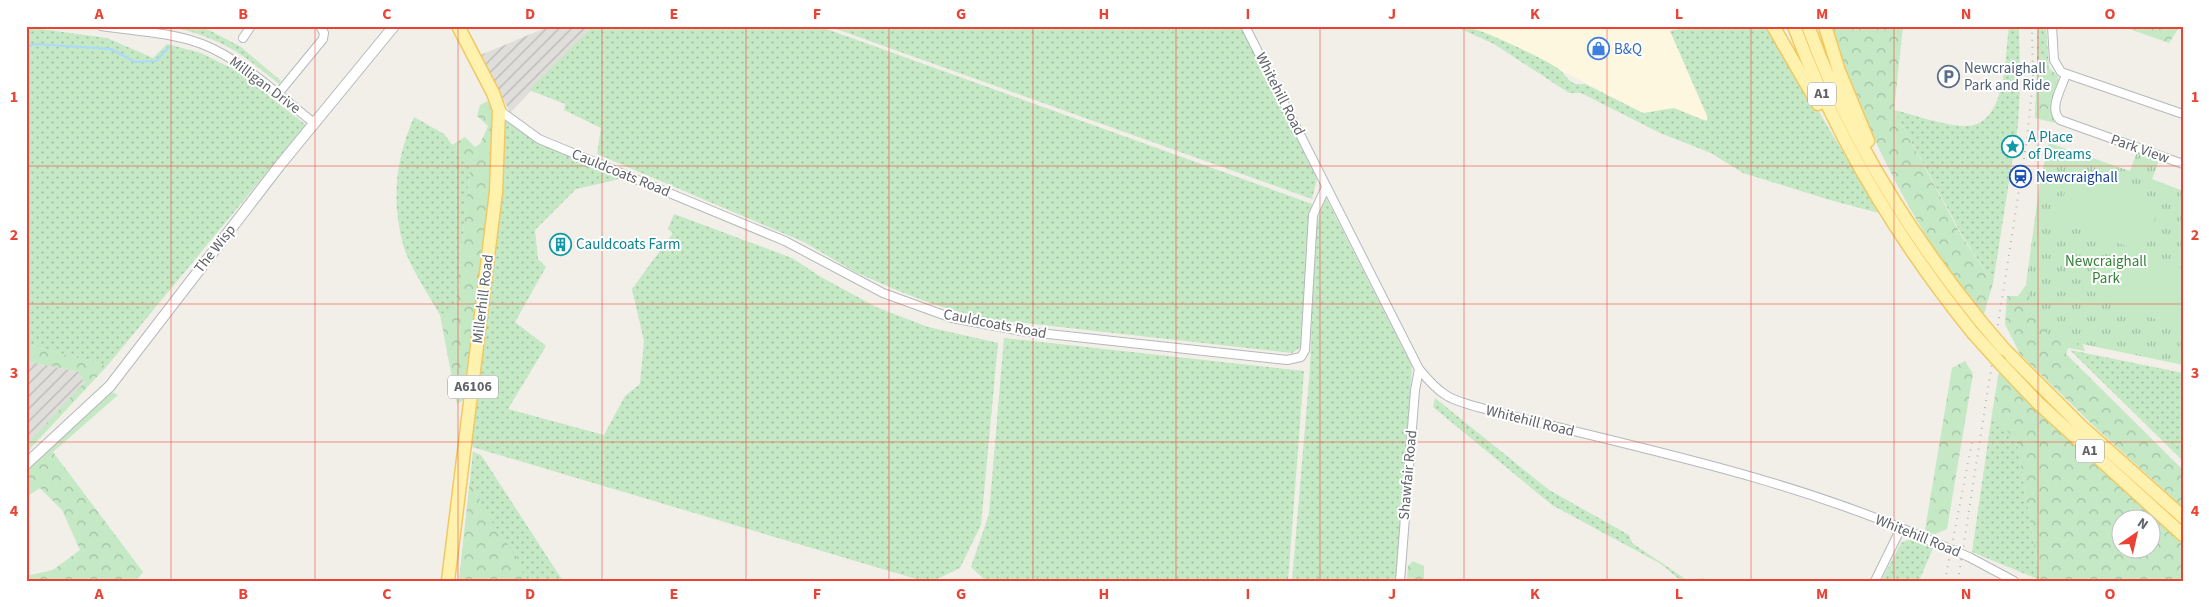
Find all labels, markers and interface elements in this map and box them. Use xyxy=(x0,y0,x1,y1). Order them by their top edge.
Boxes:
text: A xyxy=(93,3,104,25)
text: B xyxy=(238,3,248,25)
text: C xyxy=(382,3,392,25)
text: D xyxy=(525,3,535,25)
text: E xyxy=(670,3,678,25)
text: F xyxy=(813,3,821,25)
text: G xyxy=(956,3,966,25)
text: H xyxy=(1099,3,1109,25)
text: I xyxy=(1246,3,1250,25)
text: J xyxy=(1388,3,1396,25)
text: K xyxy=(1530,3,1540,25)
text: L xyxy=(1675,3,1683,25)
text: M xyxy=(1816,3,1828,25)
text: N xyxy=(1961,3,1971,25)
text: O xyxy=(2105,3,2116,25)
shop icon: B&Q xyxy=(1586,37,1610,61)
place label: B&Q xyxy=(1614,39,1642,60)
street label: Whitehill Road xyxy=(1250,49,1310,139)
street label: Milligan Drive xyxy=(225,51,305,119)
place label: Newcraighall Park and Ride xyxy=(1964,58,2050,96)
parking icon: Newcraighall Park and Ride xyxy=(1936,65,1960,89)
road number: A1 xyxy=(1808,82,1836,106)
text: 1 xyxy=(10,86,18,108)
text: 1 xyxy=(2191,86,2199,108)
place label: A Place of Dreams xyxy=(2028,127,2091,165)
street label: Park View xyxy=(2108,129,2172,169)
place icon: A Place of Dreams xyxy=(2000,134,2024,158)
street label: Cauldcoats Road xyxy=(569,144,673,202)
station icon: Newcraighall xyxy=(2008,165,2032,189)
place label: Newcraighall xyxy=(2036,167,2118,188)
street label: The Wisp xyxy=(189,220,241,278)
text: 2 xyxy=(10,224,18,246)
text: 2 xyxy=(2191,224,2199,246)
building icon: Cauldcoats Farm xyxy=(548,232,572,256)
place label: Cauldcoats Farm xyxy=(576,234,681,255)
park label: Newcraighall Park xyxy=(2065,251,2147,289)
street label: Millerhill Road xyxy=(467,253,499,345)
street label: Cauldcoats Road xyxy=(942,304,1048,344)
text: 3 xyxy=(10,362,18,384)
text: 3 xyxy=(2191,362,2199,384)
road number: A6106 xyxy=(448,376,498,398)
street label: Whitehill Road xyxy=(1483,400,1577,442)
street label: Shawfair Road xyxy=(1394,429,1422,521)
road number: A1 xyxy=(2076,440,2104,462)
text: 4 xyxy=(10,500,19,522)
text: 4 xyxy=(2191,500,2200,522)
street label: Whitehill Road xyxy=(1872,509,1964,563)
north arrow xyxy=(2112,510,2162,560)
text: N xyxy=(2133,513,2152,535)
text: A xyxy=(93,583,104,605)
text: B xyxy=(238,583,248,605)
text: C xyxy=(382,583,392,605)
text: D xyxy=(525,583,535,605)
text: E xyxy=(670,583,678,605)
text: F xyxy=(813,583,821,605)
text: G xyxy=(956,583,966,605)
text: H xyxy=(1099,583,1109,605)
text: I xyxy=(1246,583,1250,605)
text: J xyxy=(1388,583,1396,605)
text: K xyxy=(1530,583,1540,605)
text: L xyxy=(1675,583,1683,605)
text: M xyxy=(1816,583,1828,605)
text: N xyxy=(1961,583,1971,605)
text: O xyxy=(2105,583,2116,605)

